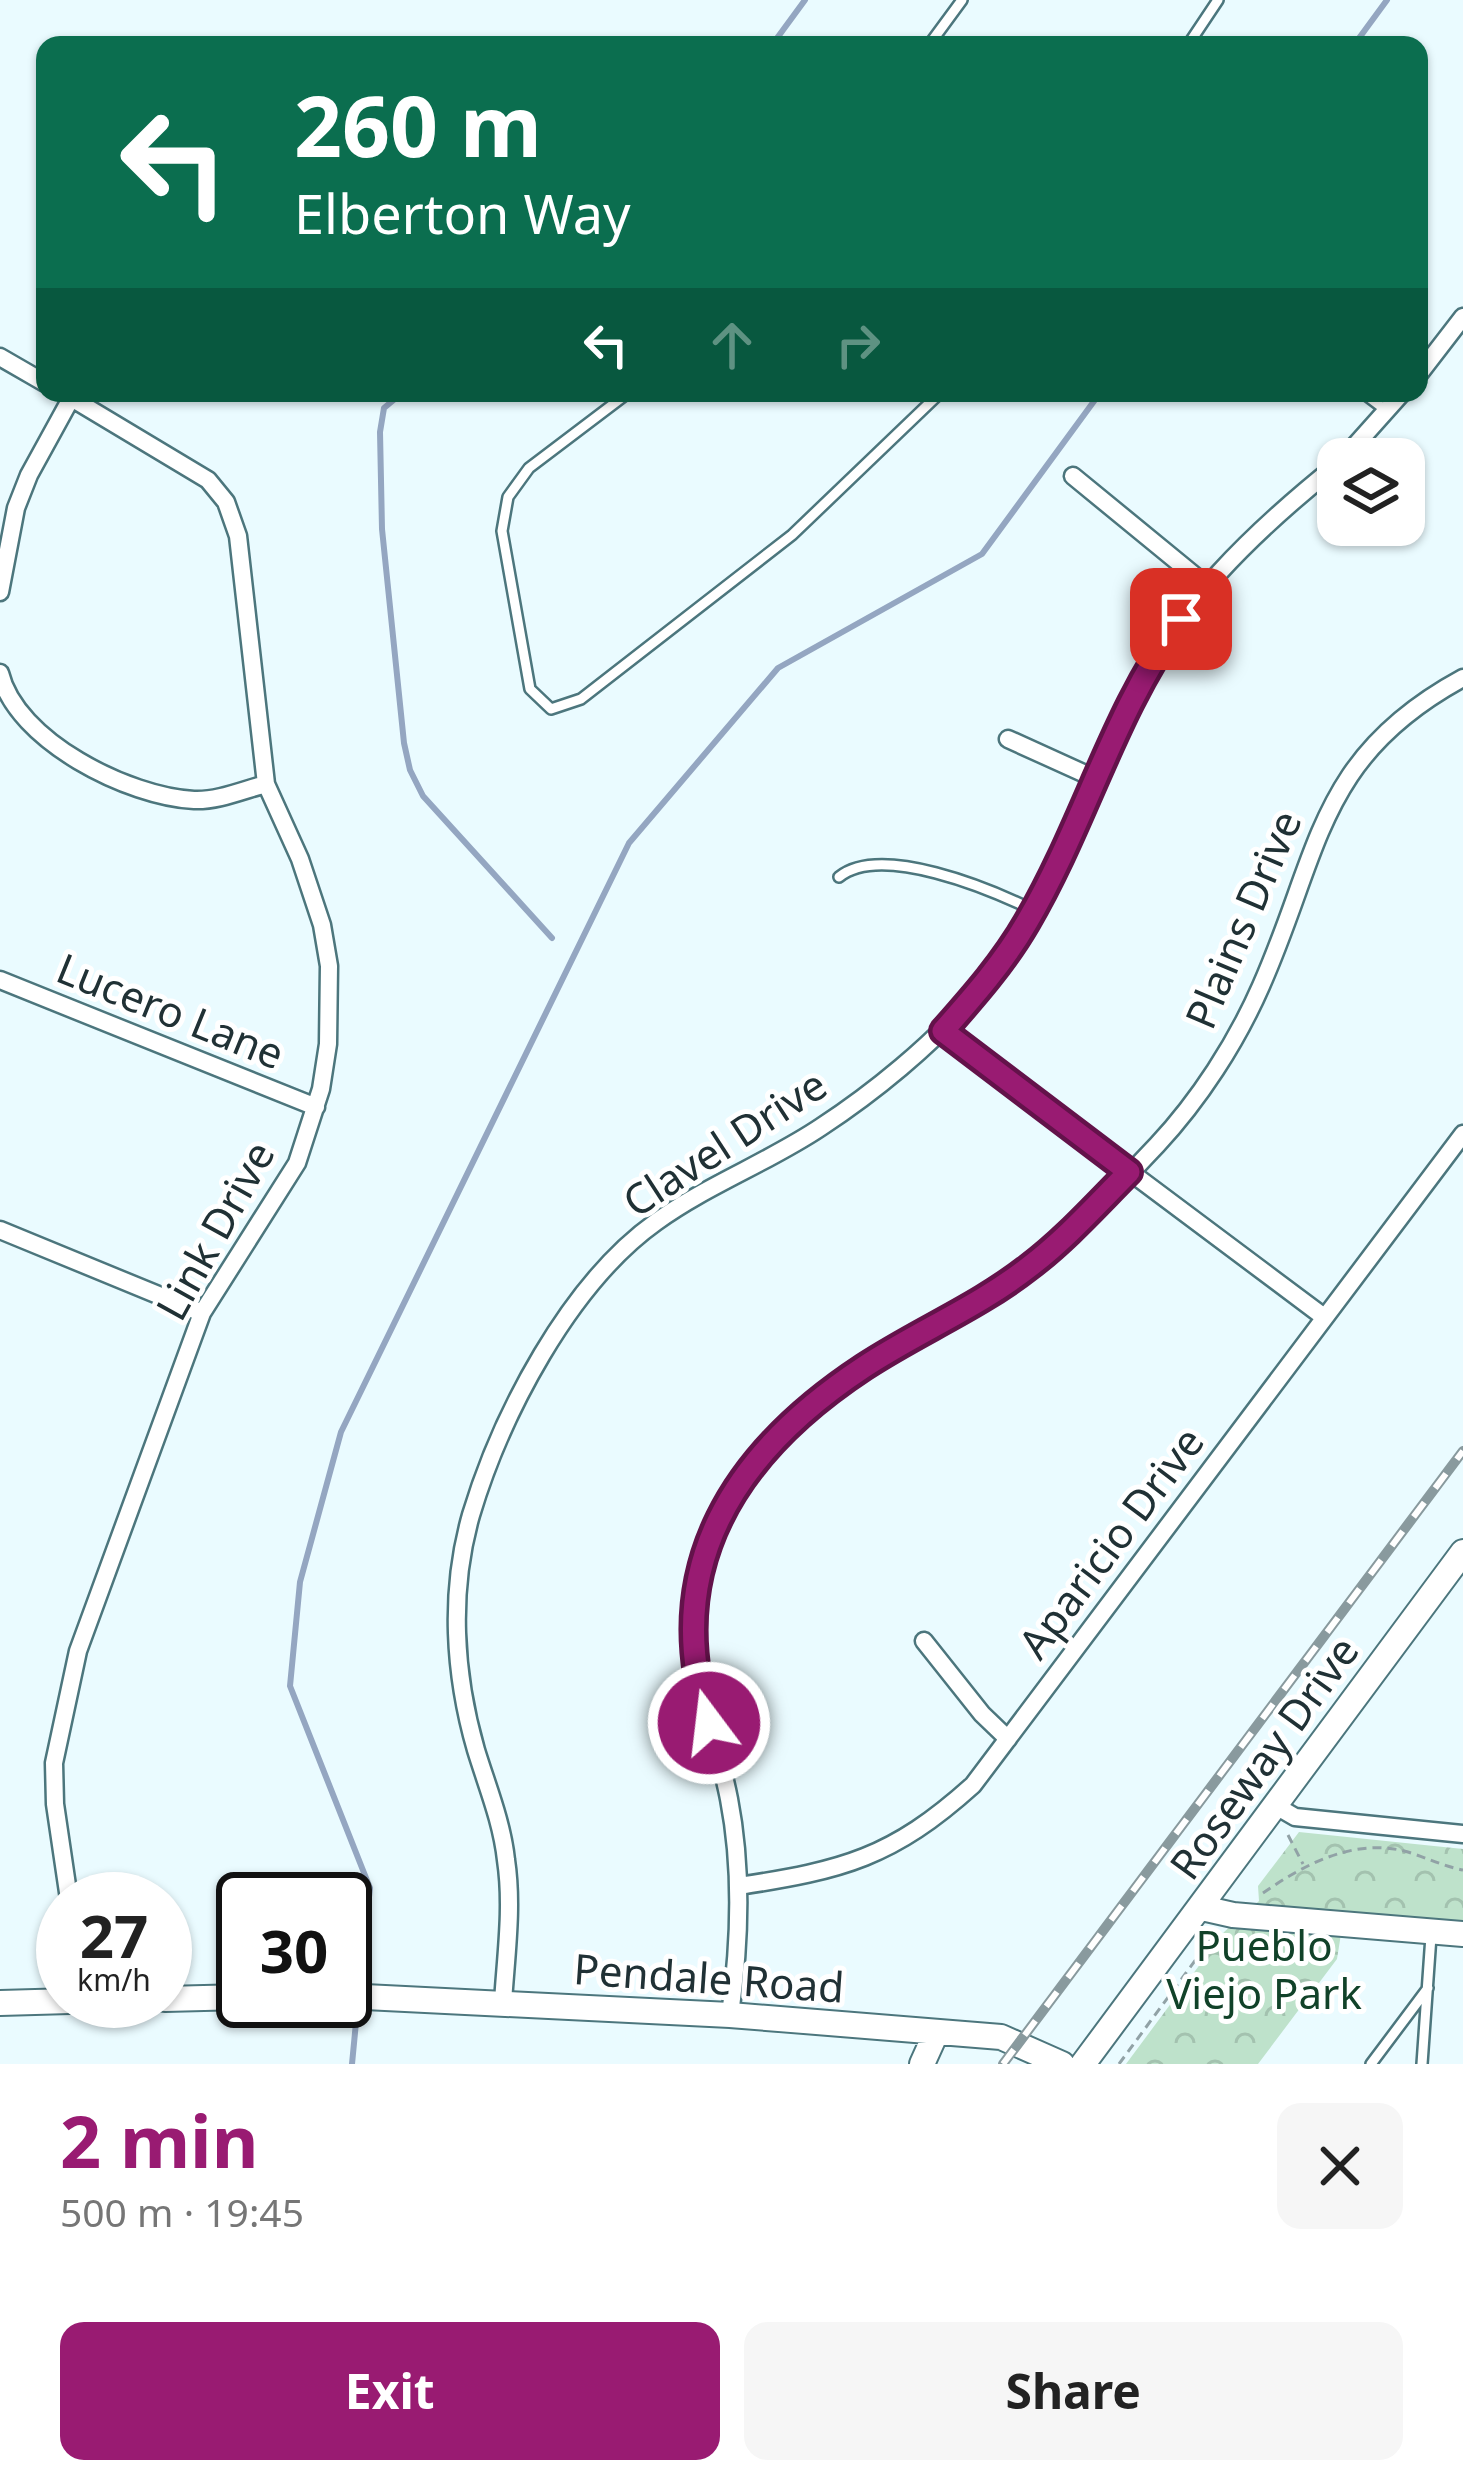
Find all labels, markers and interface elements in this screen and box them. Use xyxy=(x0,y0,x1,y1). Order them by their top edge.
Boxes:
text: 260 m xyxy=(294,67,542,182)
icon: left xyxy=(96,84,252,240)
text: Elberton Way xyxy=(294,176,630,250)
icon: left xyxy=(573,312,639,378)
icon: ahead xyxy=(699,312,765,378)
icon: right xyxy=(825,312,891,378)
map controls xyxy=(1317,438,1425,546)
button: layers xyxy=(1317,438,1425,546)
pin xyxy=(1130,568,1232,670)
icon: arrive xyxy=(1148,586,1214,652)
street label: Plains Drive xyxy=(1171,801,1313,1037)
street label: Lucero Lane xyxy=(49,939,293,1081)
street label: Clavel Drive xyxy=(611,1055,837,1229)
street label: Link Drive xyxy=(142,1130,286,1330)
street label: Aparicio Drive xyxy=(1004,1415,1216,1669)
street label: Roseway Drive xyxy=(1156,1624,1370,1890)
position arrow xyxy=(646,1660,772,1786)
speed limit sign: 30 xyxy=(216,1872,372,2028)
text: 27 xyxy=(80,1894,148,1976)
park label: Pueblo Viejo Park xyxy=(1166,1916,1362,2021)
street label: Pendale Road xyxy=(572,1939,846,2015)
text: km/h xyxy=(77,1959,151,2000)
text: 2 min xyxy=(60,2091,258,2189)
button: close xyxy=(1277,2103,1403,2229)
text: 500 m · 19:45 xyxy=(60,2185,304,2238)
button: Exit xyxy=(60,2322,720,2460)
button: Share xyxy=(744,2322,1403,2460)

